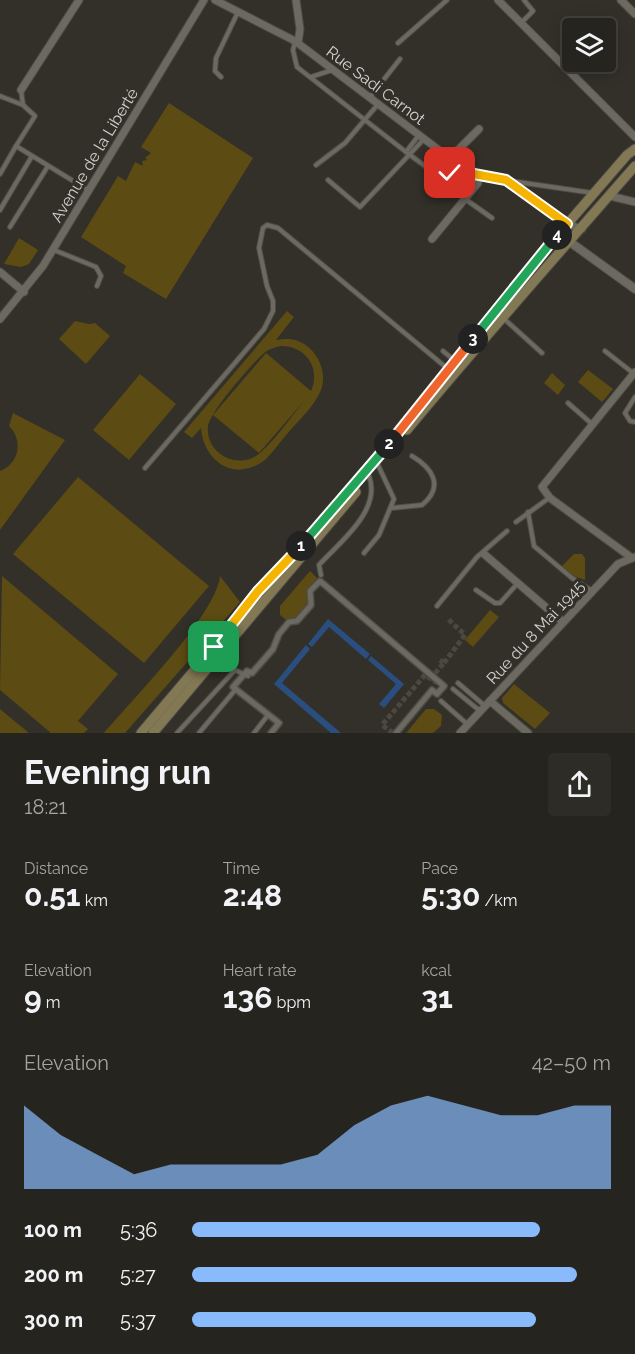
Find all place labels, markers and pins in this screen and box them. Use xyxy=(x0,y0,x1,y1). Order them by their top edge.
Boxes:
pin xyxy=(424,147,475,198)
pin: 4 xyxy=(542,220,572,250)
pin: 3 xyxy=(458,324,488,354)
pin: 2 xyxy=(374,429,404,459)
pin: 1 xyxy=(286,531,316,561)
pin xyxy=(188,621,239,672)

